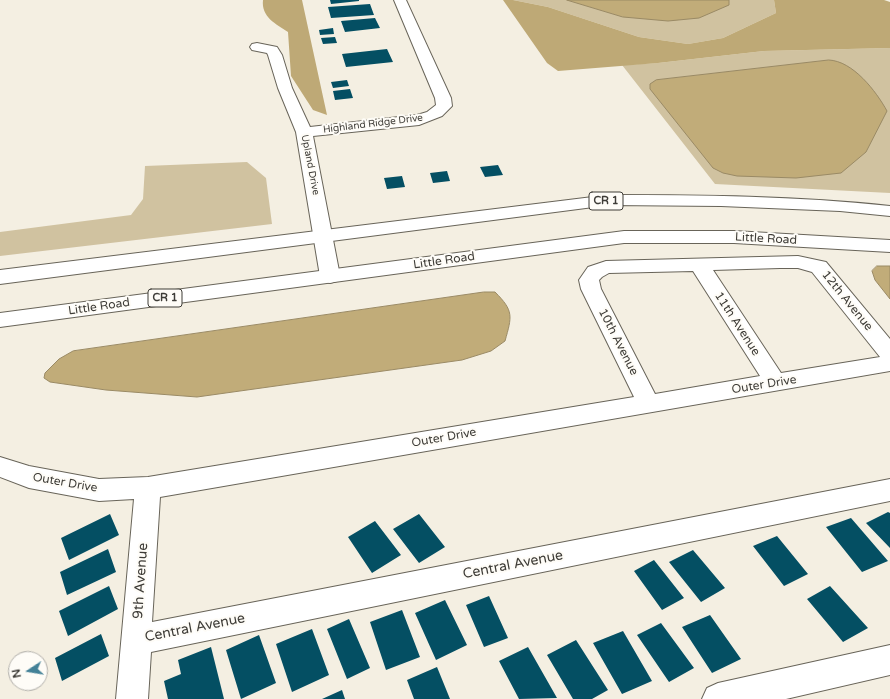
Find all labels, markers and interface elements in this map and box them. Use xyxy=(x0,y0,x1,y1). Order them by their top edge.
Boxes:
street label: Highland Ridge Drive xyxy=(322,112,424,136)
street label: Upland Drive xyxy=(298,134,322,196)
road number: CR 1 xyxy=(589,192,623,210)
street label: Little Road xyxy=(735,230,797,248)
street label: Little Road xyxy=(412,250,476,272)
street label: 12th Avenue xyxy=(818,268,876,334)
road number: CR 1 xyxy=(148,289,182,307)
street label: 11th Avenue xyxy=(711,289,763,359)
street label: Little Road xyxy=(67,296,131,318)
street label: 10th Avenue xyxy=(595,306,641,378)
street label: Outer Drive xyxy=(731,373,797,397)
street label: Outer Drive xyxy=(410,425,478,451)
street label: Outer Drive xyxy=(31,470,99,496)
street label: 9th Avenue xyxy=(130,542,152,620)
street label: Central Avenue xyxy=(462,547,564,583)
street label: Central Avenue xyxy=(144,610,246,646)
north arrow xyxy=(8,651,48,691)
text: N xyxy=(9,668,24,679)

